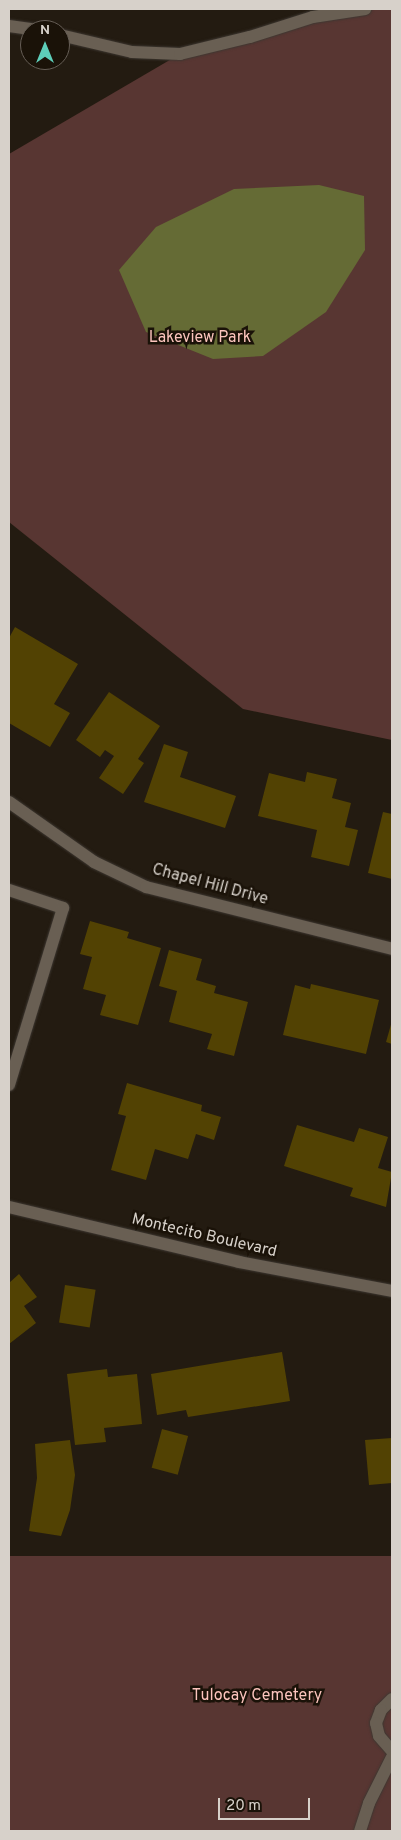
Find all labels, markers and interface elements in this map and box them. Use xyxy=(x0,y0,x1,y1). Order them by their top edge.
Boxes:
north arrow xyxy=(20,20,70,70)
text: N xyxy=(40,22,50,39)
park label: Lakeview Park xyxy=(149,328,251,348)
street label: Chapel Hill Drive xyxy=(150,860,270,910)
street label: Montecito Boulevard xyxy=(130,1210,278,1262)
park label: Tulocay Cemetery xyxy=(192,1686,322,1706)
scale bar xyxy=(221,1788,314,1820)
text: 20 m xyxy=(226,1797,261,1816)

